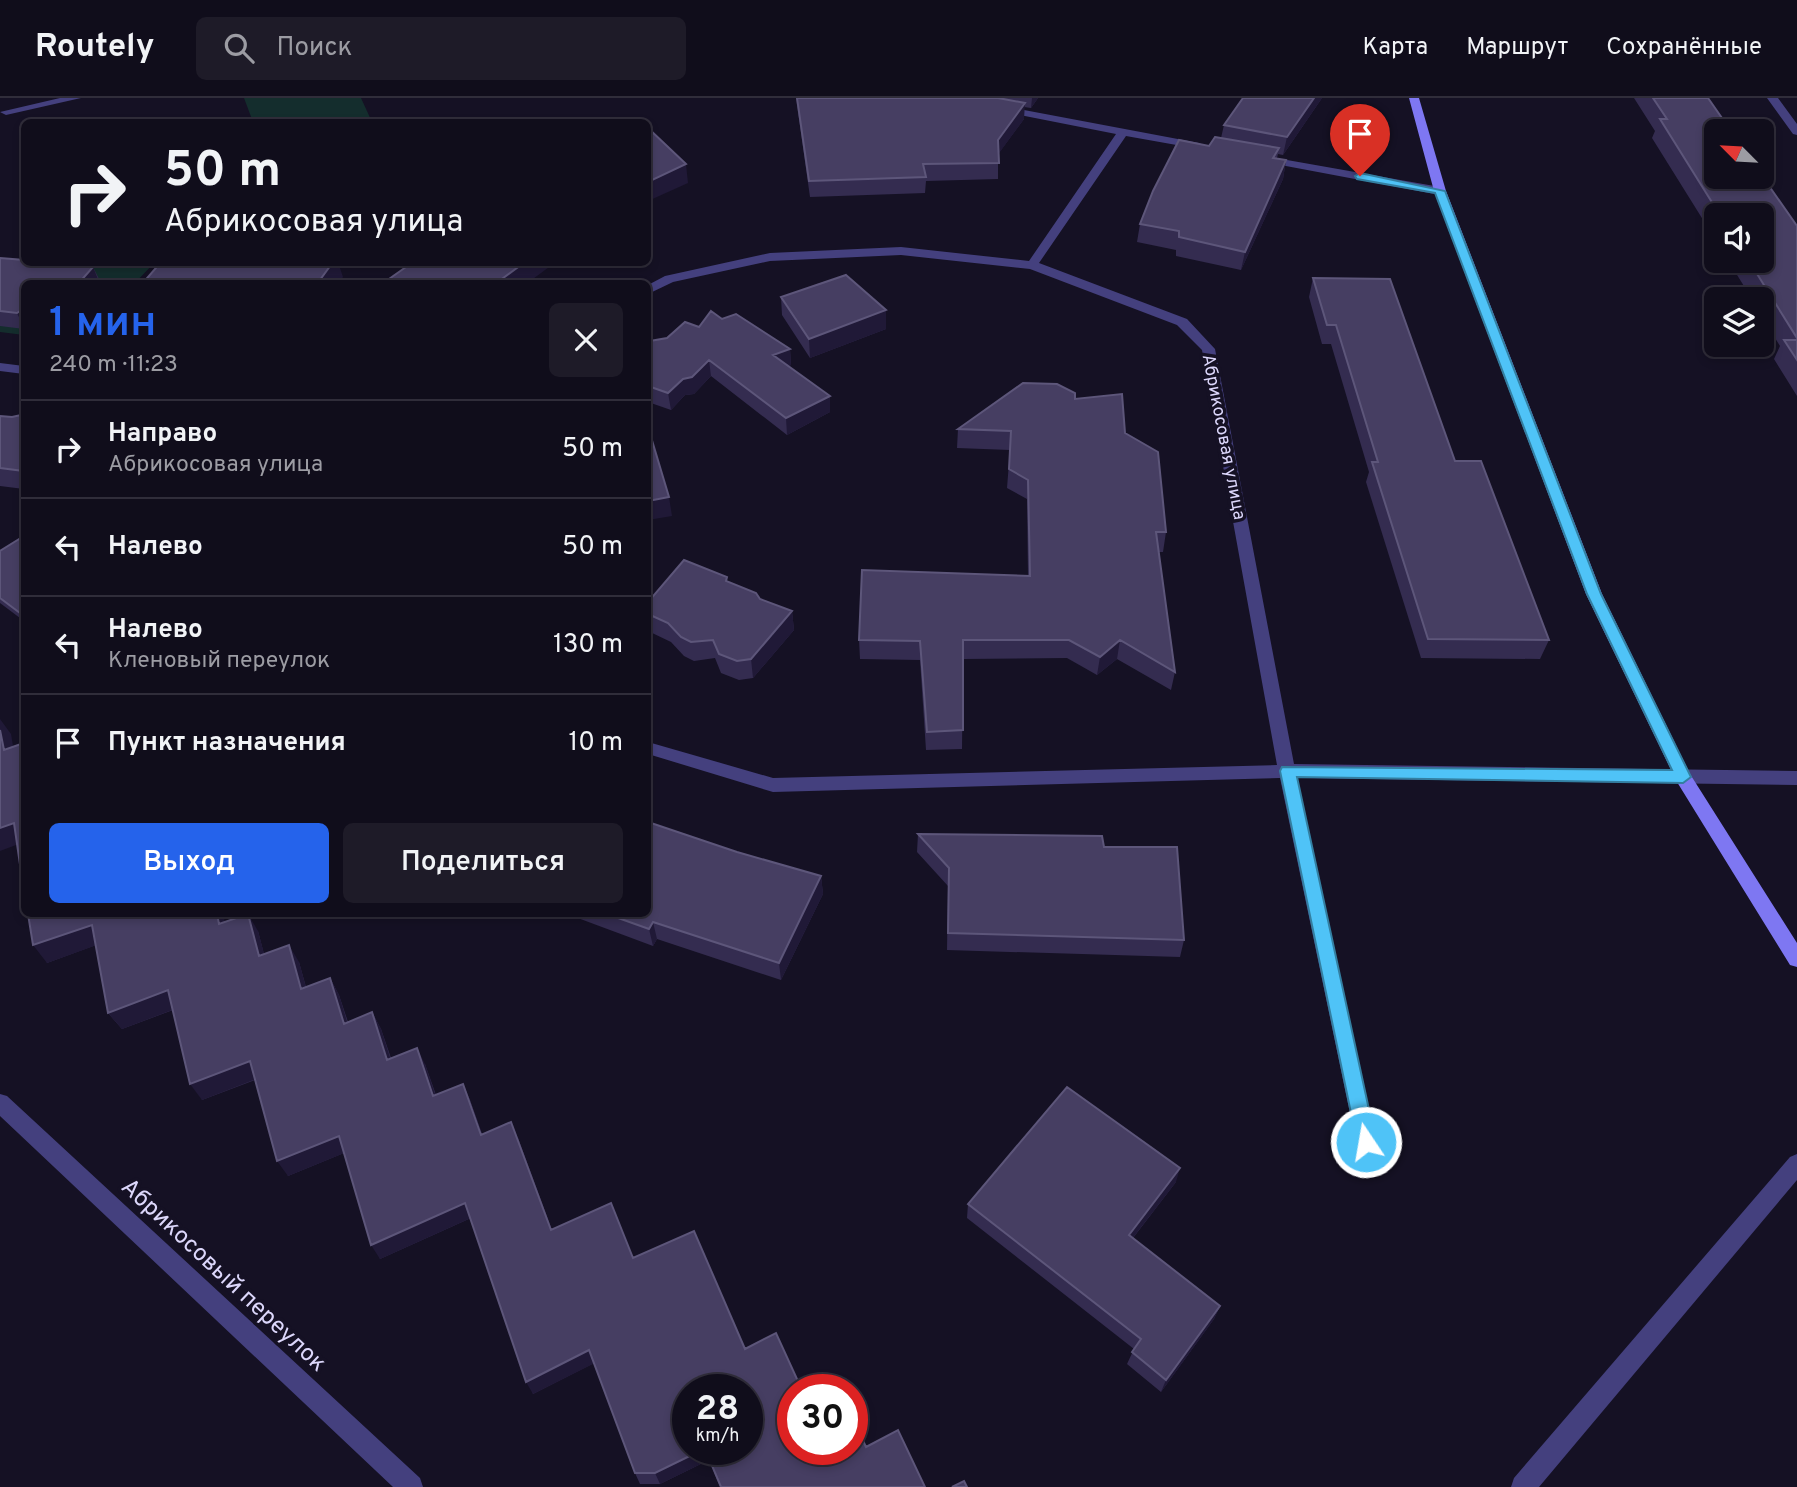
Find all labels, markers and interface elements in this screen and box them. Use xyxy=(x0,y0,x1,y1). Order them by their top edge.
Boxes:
search box xyxy=(196,17,686,80)
text: Routely xyxy=(35,27,154,69)
icon: search xyxy=(220,29,258,67)
text: Поиск xyxy=(276,32,352,65)
text: Карта xyxy=(1362,33,1428,63)
text: Маршрут xyxy=(1466,33,1568,63)
text: Сохранённые xyxy=(1606,33,1762,63)
pin xyxy=(1330,104,1390,176)
icon: arrive xyxy=(1341,115,1379,153)
north arrow xyxy=(1704,119,1774,189)
map controls xyxy=(1704,119,1774,357)
text: 50 m xyxy=(164,142,281,204)
icon: right xyxy=(49,147,140,238)
text: Абрикосовая улица xyxy=(164,203,463,243)
button: sound xyxy=(1704,203,1774,273)
button: layers xyxy=(1704,287,1774,357)
text: 1 мин xyxy=(49,298,156,351)
button: close xyxy=(549,303,623,377)
text: 240 m · 11:23 xyxy=(49,351,178,380)
street label: Абрикосовая улица xyxy=(1196,352,1250,522)
text: Направо xyxy=(108,418,217,451)
icon: right xyxy=(49,430,87,468)
text: 50 m xyxy=(562,433,623,466)
text: Абрикосовая улица xyxy=(108,451,323,480)
icon: left xyxy=(49,528,87,566)
text: Налево xyxy=(108,531,203,564)
text: 50 m xyxy=(562,531,623,564)
text: Налево xyxy=(108,614,203,647)
icon: left xyxy=(49,626,87,664)
text: 130 m xyxy=(553,629,623,662)
text: Кленовый переулок xyxy=(108,647,330,676)
icon: arrive xyxy=(49,724,87,762)
text: Пункт назначения xyxy=(108,727,346,760)
text: 10 m xyxy=(568,727,623,760)
button: Выход xyxy=(49,823,329,903)
button: Поделиться xyxy=(343,823,623,903)
position arrow xyxy=(1329,1105,1403,1179)
street label: Абрикосовый переулок xyxy=(114,1173,332,1379)
speed limit sign: 30 xyxy=(777,1374,868,1465)
text: 28 xyxy=(696,1388,739,1432)
text: km/h xyxy=(696,1425,739,1448)

